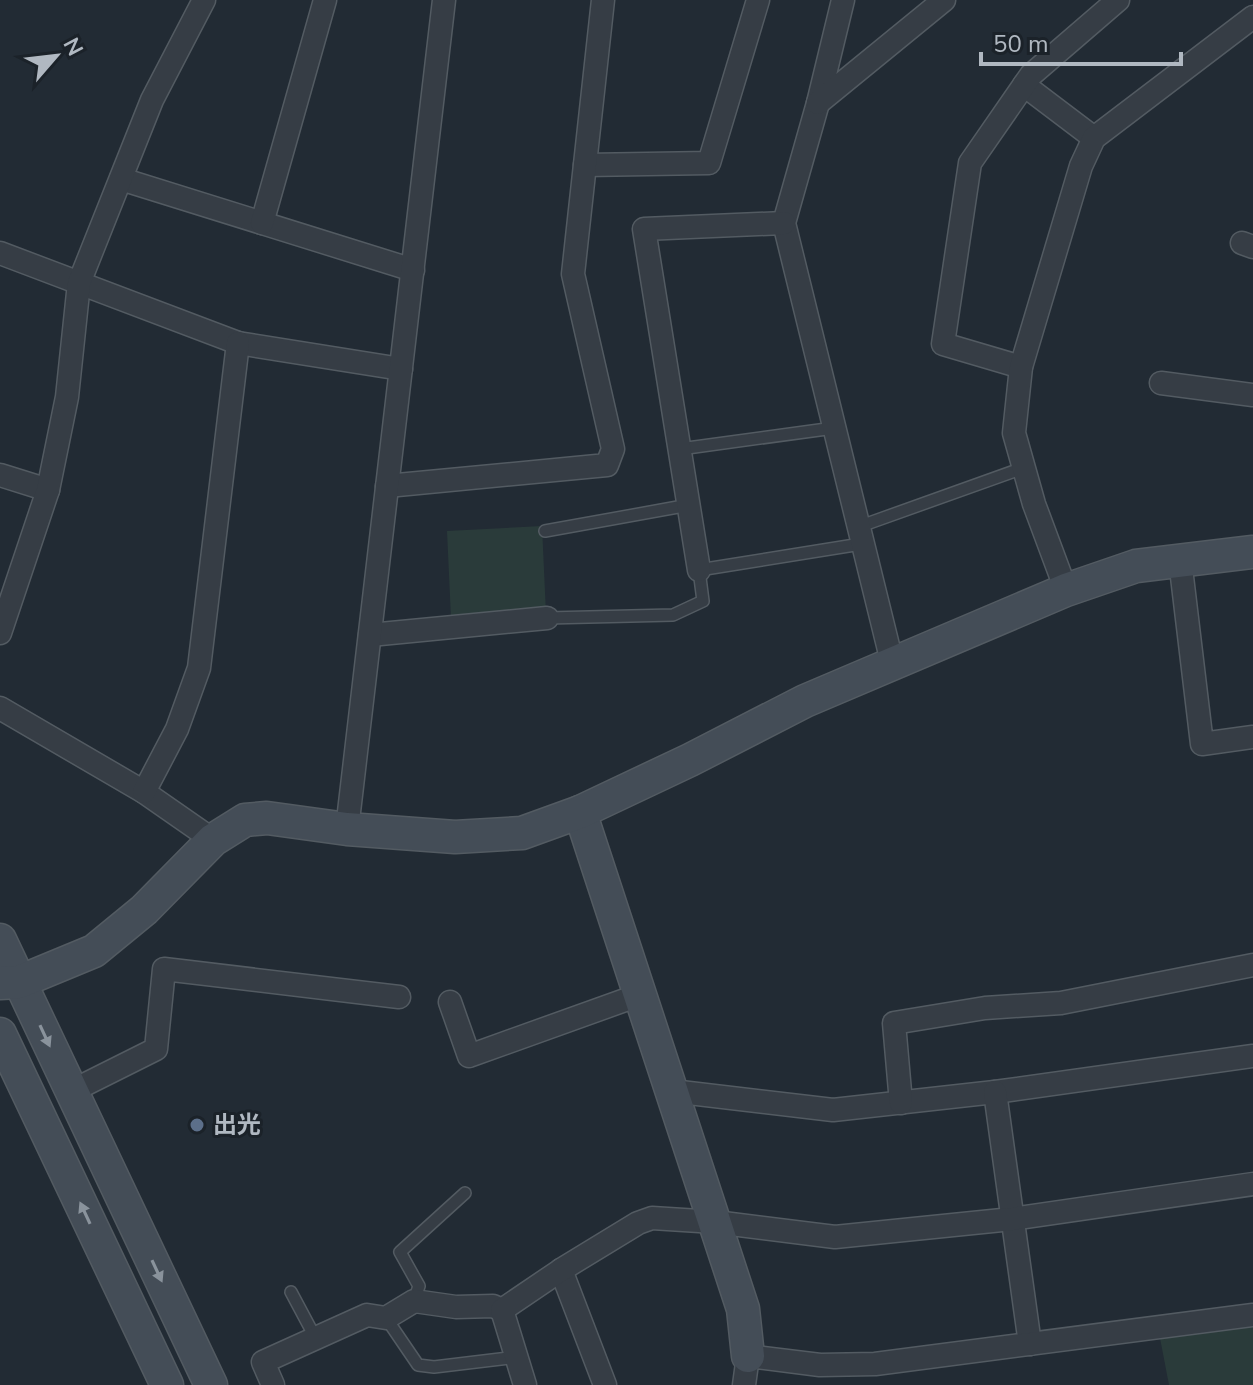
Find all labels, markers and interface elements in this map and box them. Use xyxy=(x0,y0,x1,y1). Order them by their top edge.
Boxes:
north arrow xyxy=(16,16,96,96)
scale bar xyxy=(981,16,1181,66)
text: 50 m xyxy=(993,28,1049,60)
text: N xyxy=(56,33,90,61)
one-way arrow xyxy=(38,1024,52,1048)
place label: 出光 xyxy=(213,1109,261,1141)
marker: 出光 xyxy=(188,1116,206,1134)
one-way arrow xyxy=(78,1202,92,1225)
one-way arrow xyxy=(150,1259,164,1283)

